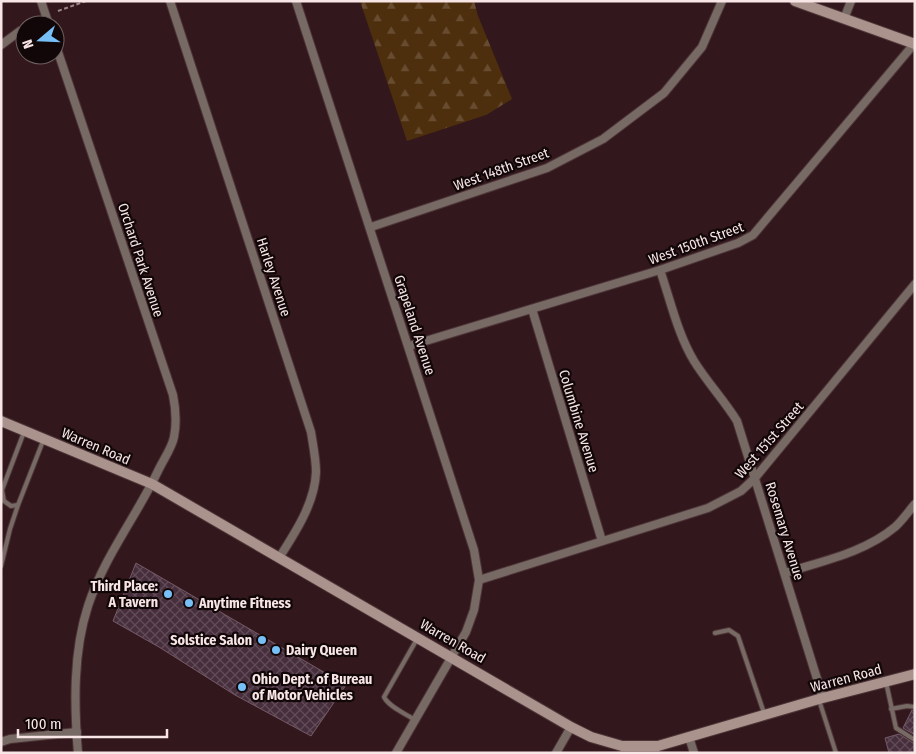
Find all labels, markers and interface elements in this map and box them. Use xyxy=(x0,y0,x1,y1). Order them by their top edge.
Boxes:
north arrow xyxy=(15,15,65,65)
text: N xyxy=(19,37,38,51)
street label: West 148th Street xyxy=(451,144,551,195)
street label: Orchard Park Avenue xyxy=(114,201,167,319)
street label: West 150th Street xyxy=(646,218,746,269)
street label: Harley Avenue xyxy=(253,235,294,319)
street label: Grapeland Avenue xyxy=(390,273,439,378)
street label: Columbine Avenue xyxy=(555,368,602,475)
street label: West 151st Street xyxy=(731,398,808,482)
street label: Warren Road xyxy=(59,424,133,469)
street label: Rosemary Avenue xyxy=(762,480,808,582)
place label: Third Place: A Tavern xyxy=(91,578,158,611)
marker: Third Place: A Tavern xyxy=(162,588,174,600)
place label: Anytime Fitness xyxy=(198,595,291,612)
marker: Anytime Fitness xyxy=(183,597,195,609)
street label: Warren Road xyxy=(417,616,489,667)
place label: Solstice Salon xyxy=(170,632,252,649)
marker: Solstice Salon xyxy=(256,634,268,646)
place label: Dairy Queen xyxy=(286,642,357,659)
marker: Dairy Queen xyxy=(270,644,282,656)
street label: Warren Road xyxy=(809,661,884,696)
place label: Ohio Dept. of Bureau of Motor Vehicles xyxy=(252,671,372,704)
marker: Ohio Dept. of Bureau of Motor Vehicles xyxy=(236,681,248,693)
scale bar xyxy=(18,706,166,738)
text: 100 m xyxy=(25,715,62,733)

